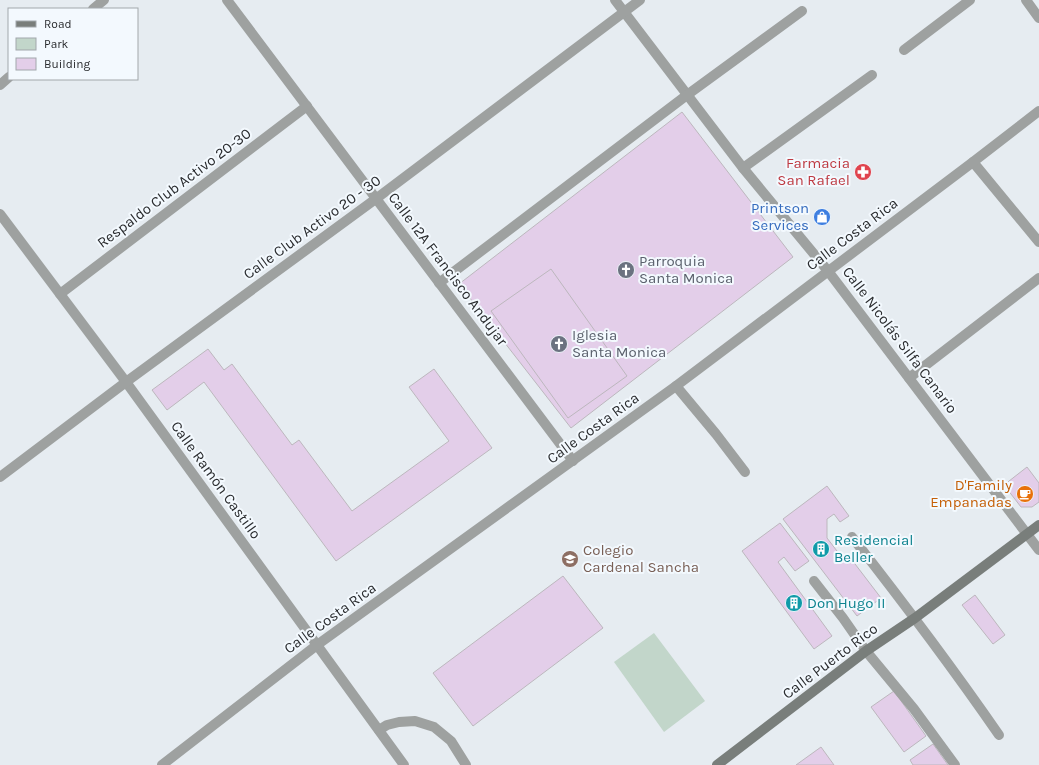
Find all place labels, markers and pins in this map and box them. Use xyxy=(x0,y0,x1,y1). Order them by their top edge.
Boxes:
place label: Farmacia San Rafael xyxy=(777,154,850,189)
pharmacy icon: Farmacia San Rafael xyxy=(853,162,873,182)
place label: Printson Services xyxy=(751,199,809,234)
shop icon: Printson Services xyxy=(812,207,832,227)
place label: Parroquia Santa Monica xyxy=(639,252,733,287)
church icon: Parroquia Santa Monica xyxy=(616,260,636,280)
place label: Iglesia Santa Monica xyxy=(572,326,666,361)
church icon: Iglesia Santa Monica xyxy=(549,334,569,354)
place label: D'Family Empanadas xyxy=(930,476,1012,511)
cafe icon: D'Family Empanadas xyxy=(1015,484,1035,504)
place label: Residencial Beller xyxy=(834,531,914,566)
building icon: Residencial Beller xyxy=(811,539,831,559)
place label: Colegio Cardenal Sancha xyxy=(583,541,699,576)
school or university icon: Colegio Cardenal Sancha xyxy=(560,549,580,569)
building icon: Don Hugo II xyxy=(784,593,804,613)
place label: Don Hugo II xyxy=(807,594,885,612)

